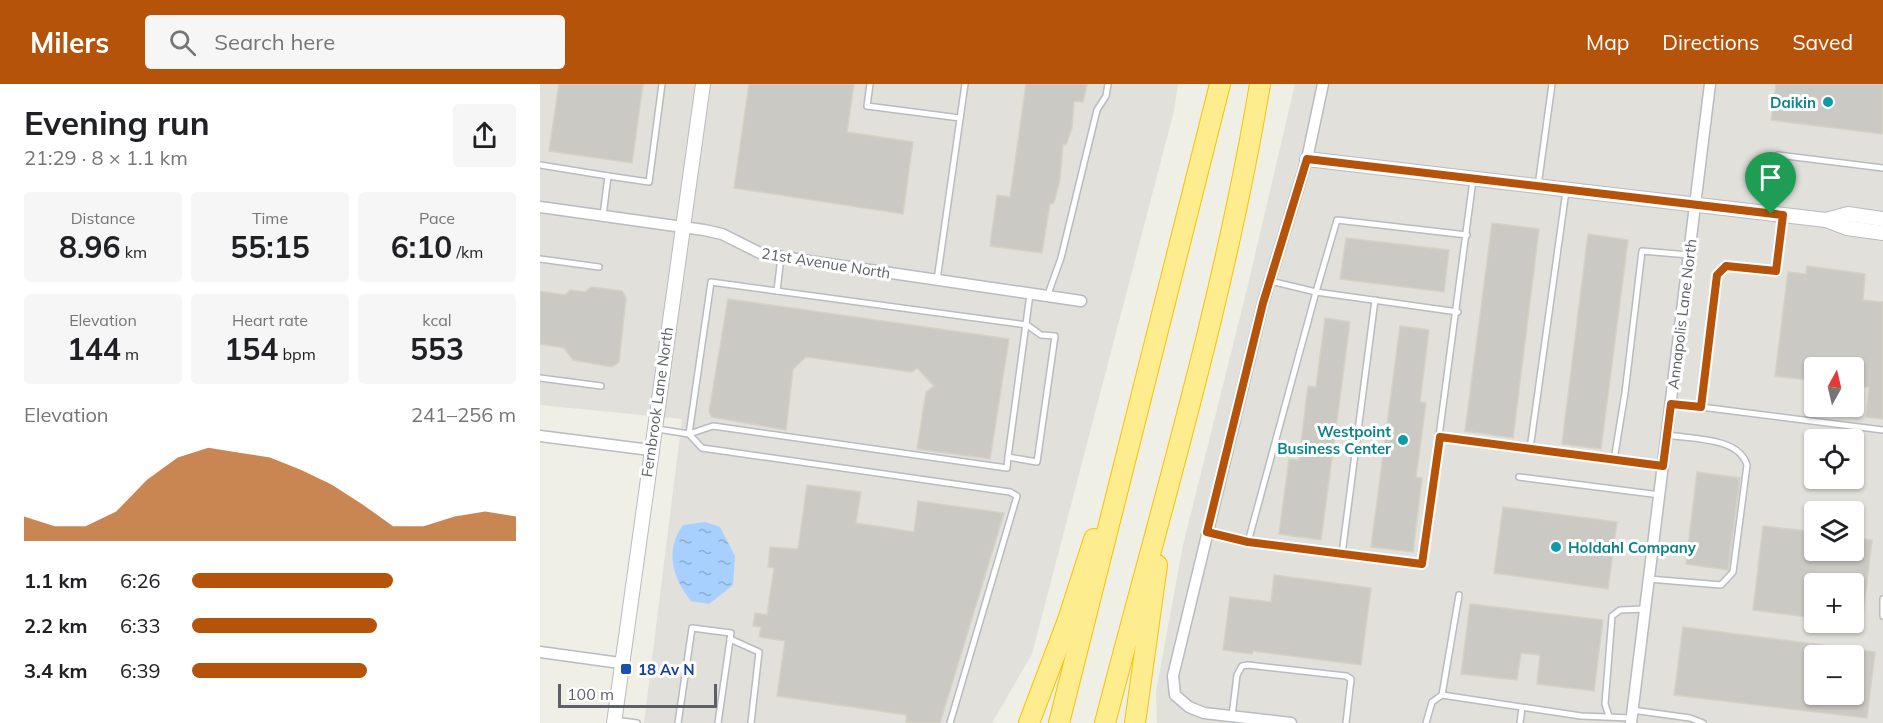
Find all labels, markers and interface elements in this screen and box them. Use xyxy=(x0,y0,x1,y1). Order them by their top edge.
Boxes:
search box xyxy=(145,15,565,69)
text: Milers xyxy=(30,25,109,60)
icon: search xyxy=(166,26,199,59)
text: Search here xyxy=(214,28,335,56)
text: Map xyxy=(1586,29,1629,55)
text: Directions xyxy=(1662,29,1759,55)
text: Saved xyxy=(1792,29,1853,55)
place label: Daikin xyxy=(1770,93,1816,112)
marker: Daikin xyxy=(1821,95,1835,109)
text: Evening run xyxy=(24,102,210,143)
button: share xyxy=(453,104,516,167)
text: 21:29 · 8 × 1.1 km xyxy=(24,145,188,170)
pin xyxy=(1745,152,1796,214)
icon: arrive xyxy=(1754,161,1787,194)
text: Distance xyxy=(71,208,135,228)
text: Time xyxy=(252,208,288,228)
text: Pace xyxy=(419,208,455,228)
text: 8.96 xyxy=(59,228,120,266)
text: 55:15 xyxy=(230,228,310,266)
text: 6:10 xyxy=(391,228,452,266)
street label: Annapolis Lane North xyxy=(1663,238,1701,390)
text: km xyxy=(120,242,147,262)
text: /km xyxy=(452,242,483,262)
street label: 21st Avenue North xyxy=(760,243,892,283)
text: Elevation xyxy=(69,310,137,330)
text: Heart rate xyxy=(232,310,308,330)
text: kcal xyxy=(422,310,452,330)
street label: Fernbrook Lane North xyxy=(637,326,677,478)
text: 144 xyxy=(67,330,121,368)
text: 154 xyxy=(224,330,278,368)
text: 553 xyxy=(410,330,464,368)
text: m xyxy=(121,344,139,364)
text: bpm xyxy=(278,344,316,364)
north arrow xyxy=(1804,357,1864,417)
map controls xyxy=(1804,357,1864,705)
text: Elevation xyxy=(24,402,109,427)
text: 241–256 m xyxy=(411,402,516,427)
place label: Westpoint Business Center xyxy=(1277,422,1391,458)
button: locate xyxy=(1804,429,1864,489)
marker: Westpoint Business Center xyxy=(1396,433,1410,447)
button: layers xyxy=(1804,501,1864,561)
place label: Holdahl Company xyxy=(1568,538,1697,557)
marker: Holdahl Company xyxy=(1549,540,1563,554)
text: 1.1 km xyxy=(24,568,87,593)
text: 6:26 xyxy=(120,568,161,593)
button: + xyxy=(1804,573,1864,633)
text: 2.2 km xyxy=(24,613,87,638)
text: 6:33 xyxy=(120,613,161,638)
button: − xyxy=(1804,645,1864,705)
text: 3.4 km xyxy=(24,658,87,683)
text: 6:39 xyxy=(120,658,161,683)
place label: 18 Av N xyxy=(638,660,695,679)
marker: 18 Av N xyxy=(619,662,633,676)
scale bar xyxy=(558,681,717,708)
text: 100 m xyxy=(567,684,614,704)

